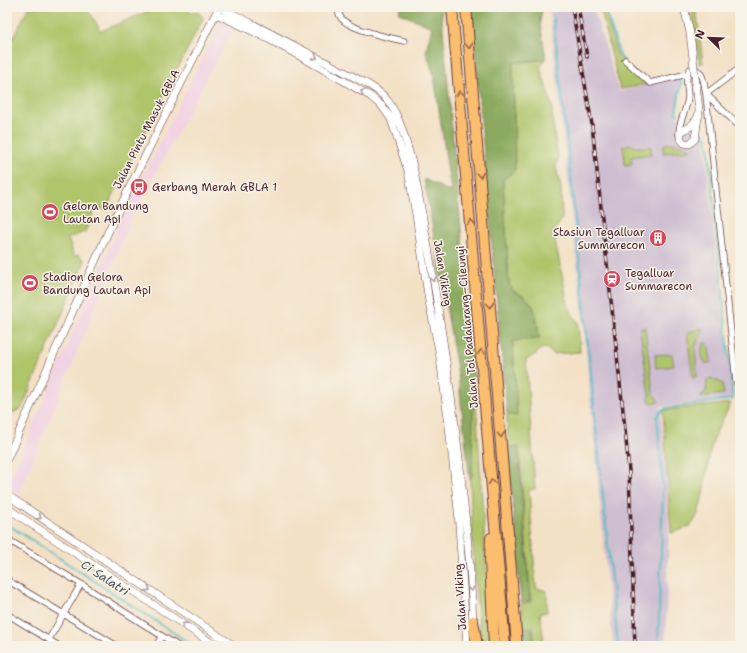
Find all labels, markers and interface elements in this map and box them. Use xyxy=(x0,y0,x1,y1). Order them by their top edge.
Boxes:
north arrow xyxy=(689,18,729,58)
text: N xyxy=(692,27,709,41)
one-way arrow xyxy=(464,43,473,49)
one-way arrow xyxy=(311,53,319,60)
street label: Jalan Pintu Masuk GBLA xyxy=(110,67,183,191)
one-way arrow xyxy=(360,89,367,97)
one-way arrow xyxy=(455,90,464,96)
one-way arrow xyxy=(475,172,484,178)
bus stop icon: Gerbang Merah GBLA 1 xyxy=(129,177,149,197)
place label: Gerbang Merah GBLA 1 xyxy=(152,180,277,195)
place label: Gelora Bandung Lautan Api xyxy=(63,199,149,227)
sports icon: Gelora Bandung Lautan Api xyxy=(40,202,60,222)
one-way arrow xyxy=(466,219,475,225)
place label: Stasiun Tegalluar Summarecon xyxy=(553,225,645,253)
building icon: Stasiun Tegalluar Summarecon xyxy=(648,228,668,248)
street label: Jalan Viking xyxy=(430,239,455,307)
street label: Jalan Tol Padalarang–Cileunyi xyxy=(453,245,482,409)
place label: Tegalluar Summarecon xyxy=(625,266,692,294)
station icon: Tegalluar Summarecon xyxy=(602,269,622,289)
place label: Stadion Gelora Bandung Lautan Api xyxy=(43,270,151,298)
sports icon: Stadion Gelora Bandung Lautan Api xyxy=(20,273,40,293)
one-way arrow xyxy=(428,276,436,282)
one-way arrow xyxy=(486,302,495,308)
one-way arrow xyxy=(477,349,486,355)
one-way arrow xyxy=(496,432,505,438)
one-way arrow xyxy=(488,478,497,485)
one-way arrow xyxy=(35,512,42,519)
water label: Ci Salatri xyxy=(78,557,133,600)
street label: Jalan Viking xyxy=(451,563,470,631)
one-way arrow xyxy=(144,584,151,592)
one-way arrow xyxy=(466,586,475,592)
one-way arrow xyxy=(181,622,188,629)

